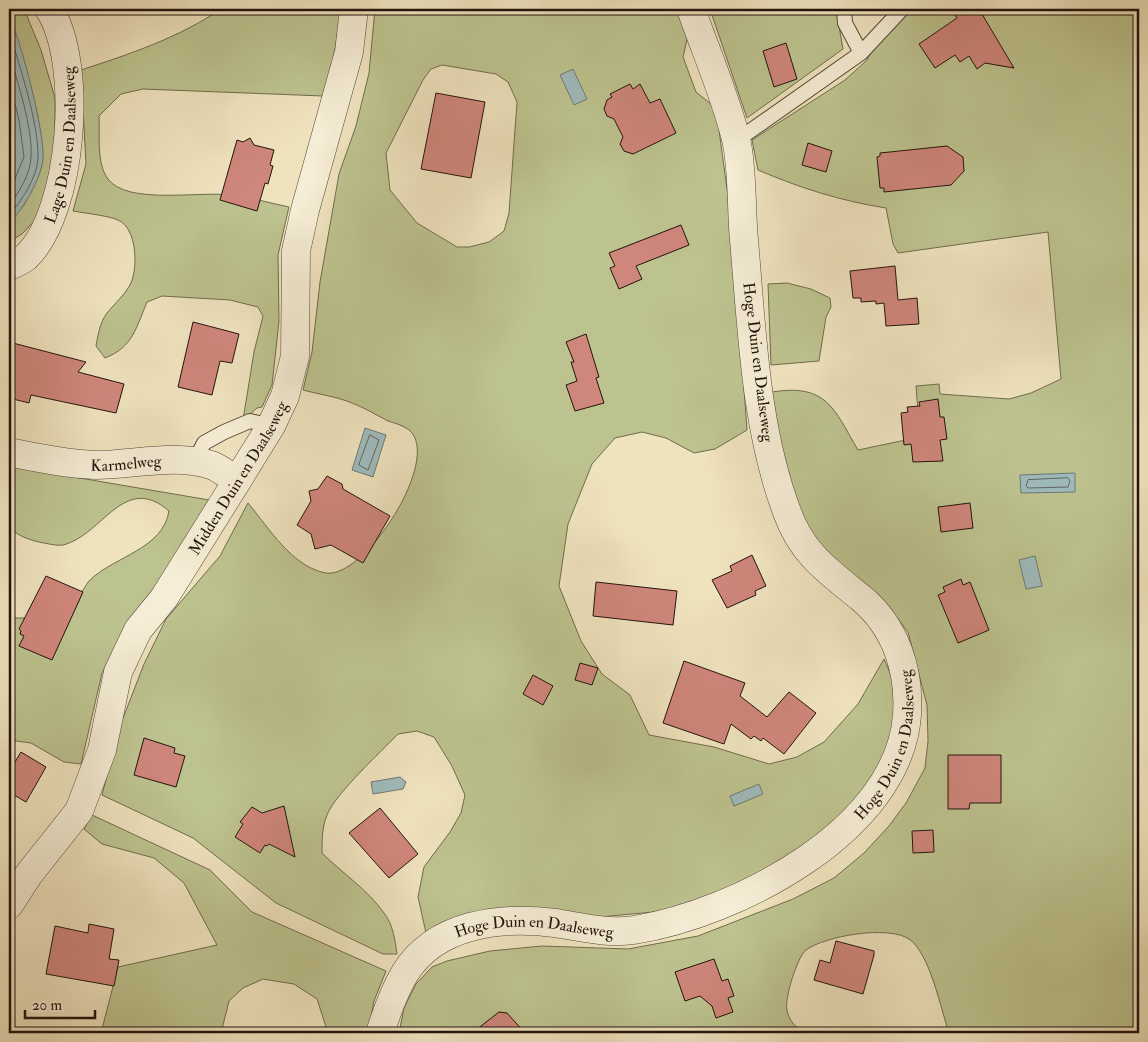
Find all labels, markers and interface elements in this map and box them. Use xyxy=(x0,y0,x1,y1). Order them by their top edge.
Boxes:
street label: Lage Duin en Daalseweg xyxy=(40,64,81,227)
street label: Hoge Duin en Daalseweg xyxy=(738,281,778,444)
street label: Midden Duin en Daalseweg xyxy=(184,397,293,559)
street label: Karmelweg xyxy=(90,451,163,476)
street label: Hoge Duin en Daalseweg xyxy=(850,667,918,824)
street label: Hoge Duin en Daalseweg xyxy=(452,912,615,942)
scale bar xyxy=(25,987,95,1019)
text: 20 m xyxy=(32,996,62,1015)

